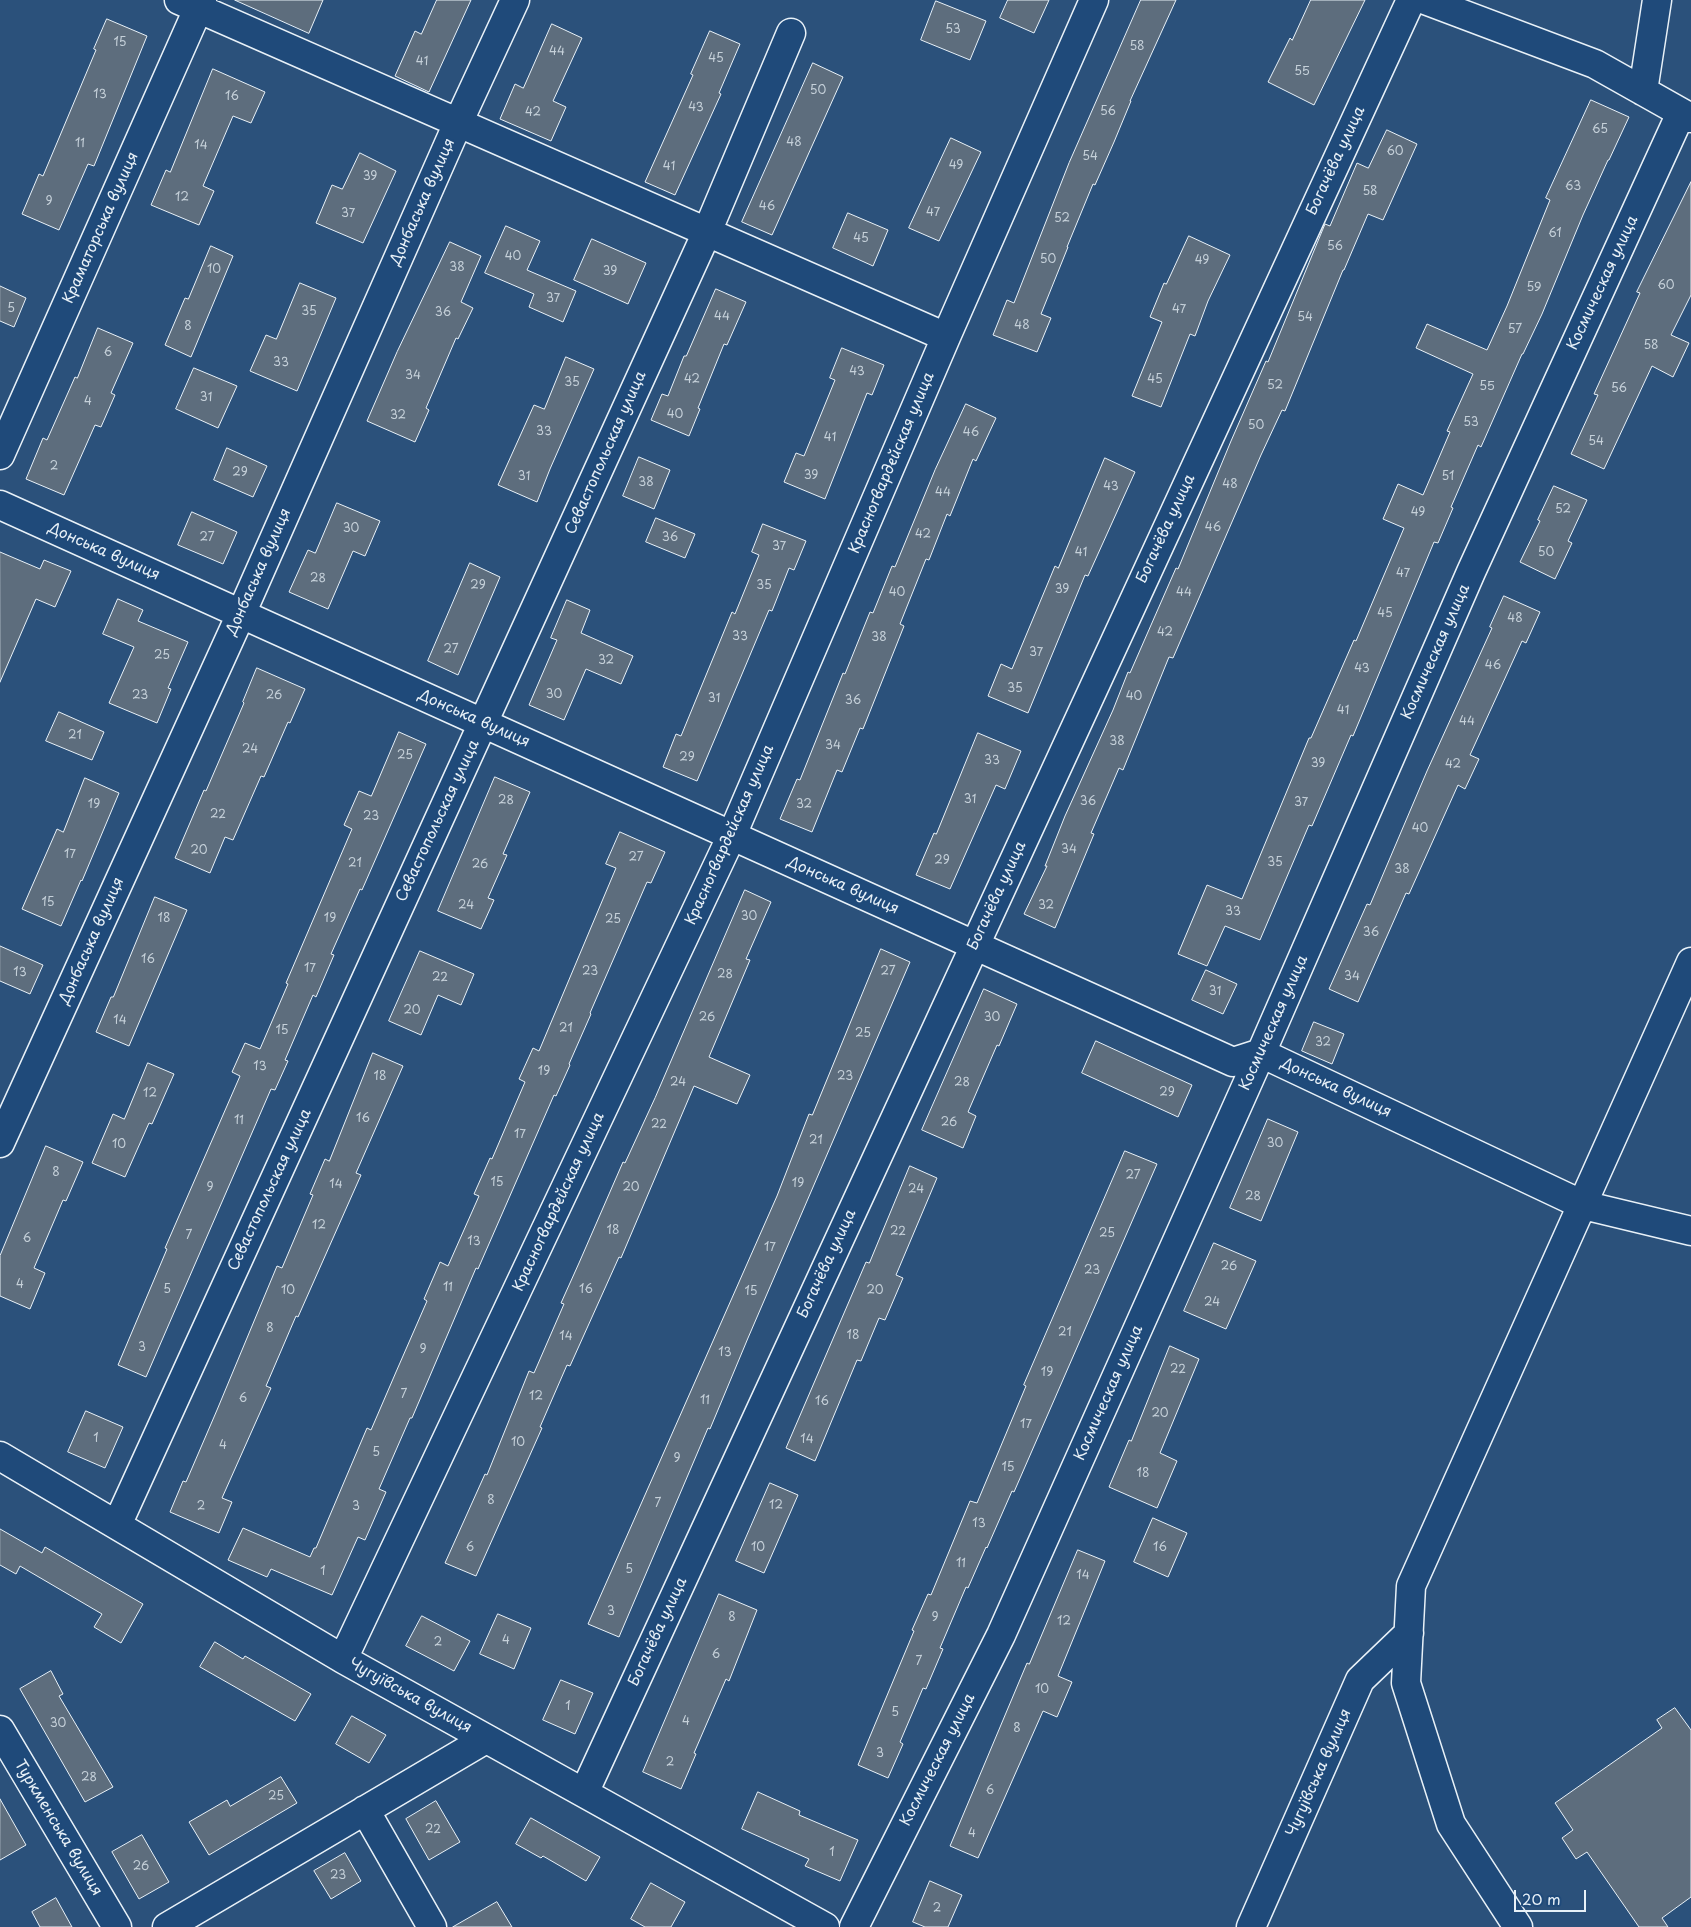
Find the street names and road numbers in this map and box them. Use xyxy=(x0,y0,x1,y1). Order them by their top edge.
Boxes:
street label: Богачёва улица xyxy=(1303,104,1369,218)
street label: Донбаська вулиця xyxy=(387,136,459,268)
street label: Краматорська вулиця xyxy=(59,150,143,306)
street label: Космическая улица xyxy=(1564,213,1642,353)
street label: Севастопольская улица xyxy=(562,369,650,537)
street label: Красногвардейская улица xyxy=(846,370,938,556)
street label: Богачёва улица xyxy=(1133,472,1199,586)
street label: Донбаська вулиця xyxy=(223,506,295,638)
street label: Донська вулиця xyxy=(46,519,162,585)
street label: Космическая улица xyxy=(1398,581,1474,723)
street label: Донська вулиця xyxy=(416,686,532,752)
street label: Севастопольская улица xyxy=(392,737,484,905)
street label: Красногвардейская улица xyxy=(682,742,778,928)
street label: Богачёва улица xyxy=(964,839,1030,953)
street label: Донська вулиця xyxy=(785,853,901,919)
street label: Донбаська вулиця xyxy=(56,875,128,1007)
street label: Космическая улица xyxy=(1236,952,1312,1094)
street label: Донська вулиця xyxy=(1278,1054,1394,1122)
street label: Севастопольская улица xyxy=(224,1106,316,1274)
street label: Красногвардейская улица xyxy=(510,1110,608,1294)
street label: Богачёва улица xyxy=(794,1207,860,1321)
street label: Космическая улица xyxy=(1071,1322,1147,1464)
street label: Богачёва улица xyxy=(625,1575,691,1689)
street label: Чугуївська вулиця xyxy=(345,1655,475,1737)
street label: Космическая улица xyxy=(897,1691,979,1829)
street label: Чугуївська вулиця xyxy=(1283,1706,1355,1840)
street label: Туркменська вулиця xyxy=(10,1757,106,1899)

